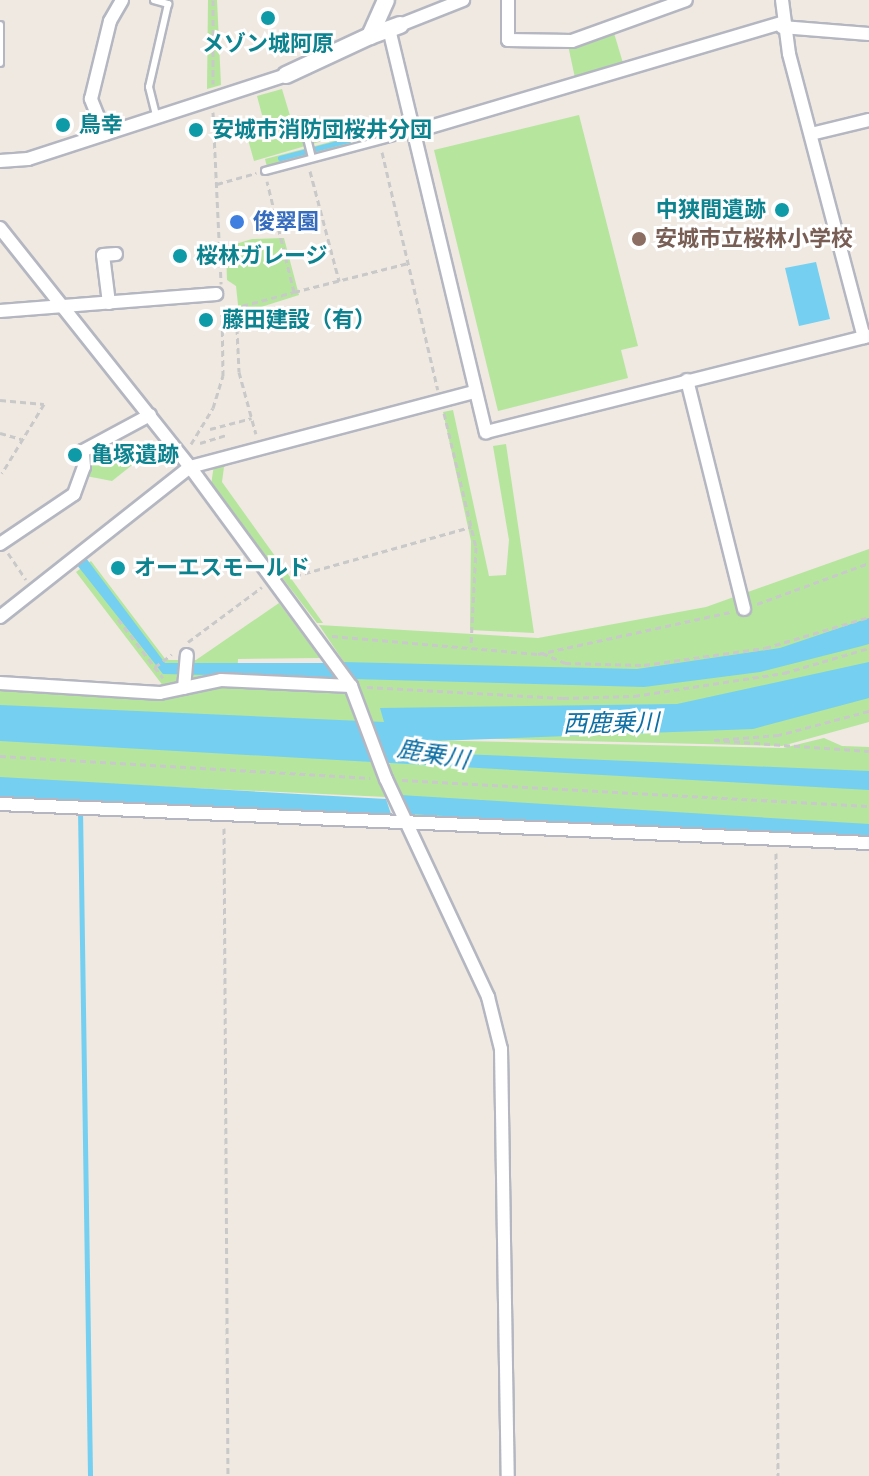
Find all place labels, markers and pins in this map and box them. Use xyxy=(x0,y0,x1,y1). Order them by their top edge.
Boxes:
marker: メゾン城阿原 xyxy=(259,9,277,27)
place label: メゾン城阿原 xyxy=(202,31,334,57)
place label: 鳥幸 xyxy=(79,112,123,138)
marker: 鳥幸 xyxy=(54,116,72,134)
place label: 安城市消防団桜井分団 xyxy=(212,117,432,143)
marker: 安城市消防団桜井分団 xyxy=(187,121,205,139)
place label: 中狭間遺跡 xyxy=(656,197,766,223)
marker: 中狭間遺跡 xyxy=(773,201,791,219)
place label: 俊翠園 xyxy=(253,209,319,235)
marker: 俊翠園 xyxy=(228,213,246,231)
place label: 安城市立桜林小学校 xyxy=(655,226,853,252)
marker: 安城市立桜林小学校 xyxy=(630,230,648,248)
place label: 桜林ガレージ xyxy=(196,243,328,269)
marker: 桜林ガレージ xyxy=(171,247,189,265)
place label: 藤田建設（有） xyxy=(222,307,376,333)
marker: 藤田建設（有） xyxy=(197,311,215,329)
place label: 亀塚遺跡 xyxy=(91,442,179,468)
marker: 亀塚遺跡 xyxy=(66,446,84,464)
place label: オーエスモールド xyxy=(134,555,310,581)
marker: オーエスモールド xyxy=(109,559,127,577)

